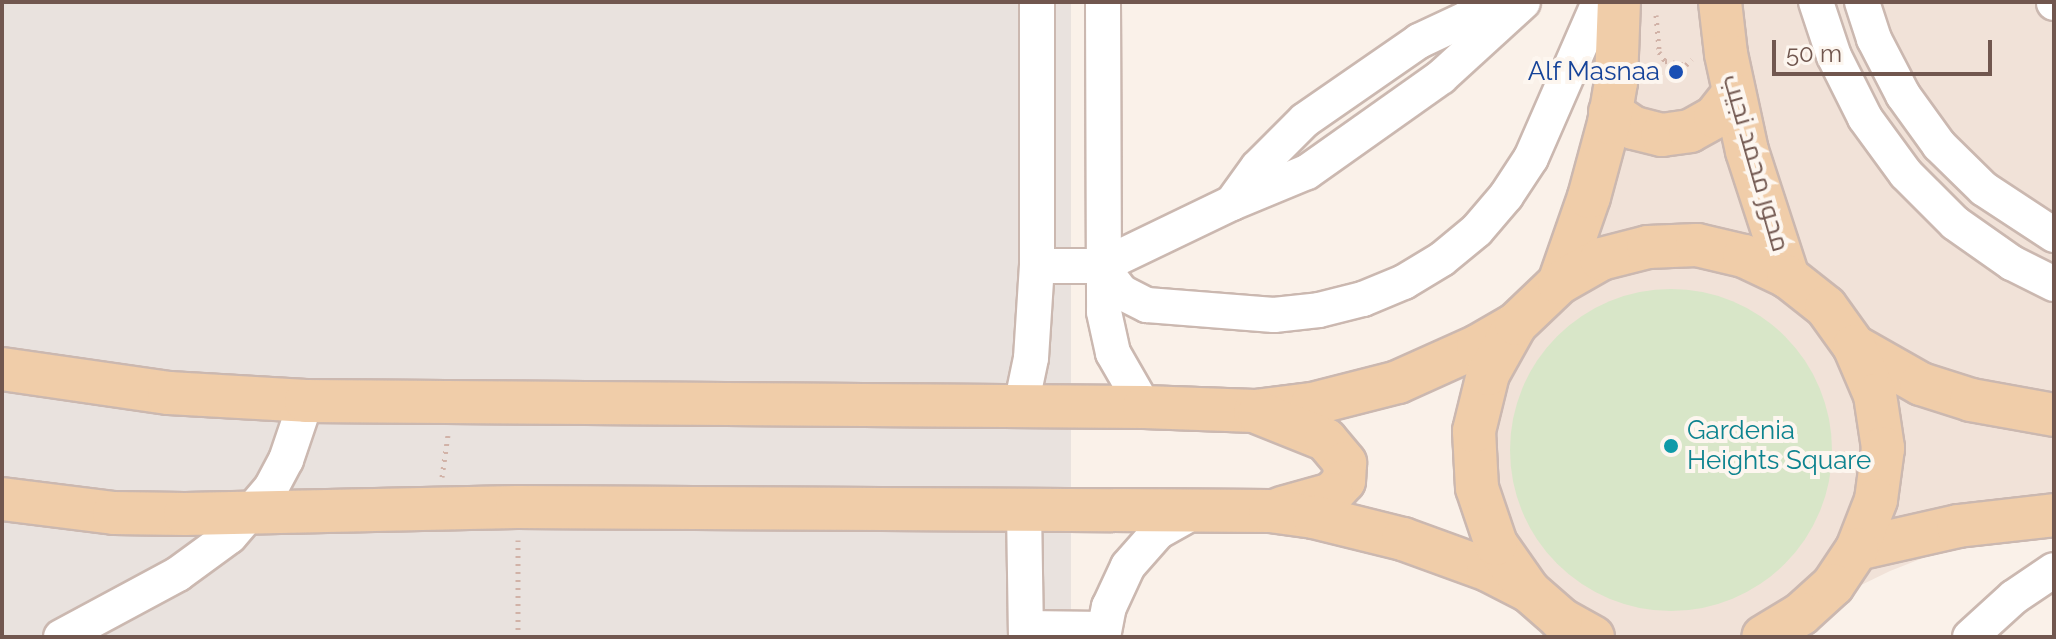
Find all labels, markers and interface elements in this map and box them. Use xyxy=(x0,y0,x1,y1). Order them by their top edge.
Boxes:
scale bar xyxy=(1776,24,1996,74)
text: 50 m xyxy=(1786,39,1842,68)
place label: Alf Masnaa xyxy=(1527,56,1660,88)
marker: Alf Masnaa xyxy=(1667,63,1685,81)
street label: محور محمد نجيب xyxy=(1716,71,1796,255)
place label: Gardenia Heights Square xyxy=(1687,415,1871,476)
marker: Gardenia Heights Square xyxy=(1662,437,1680,455)

